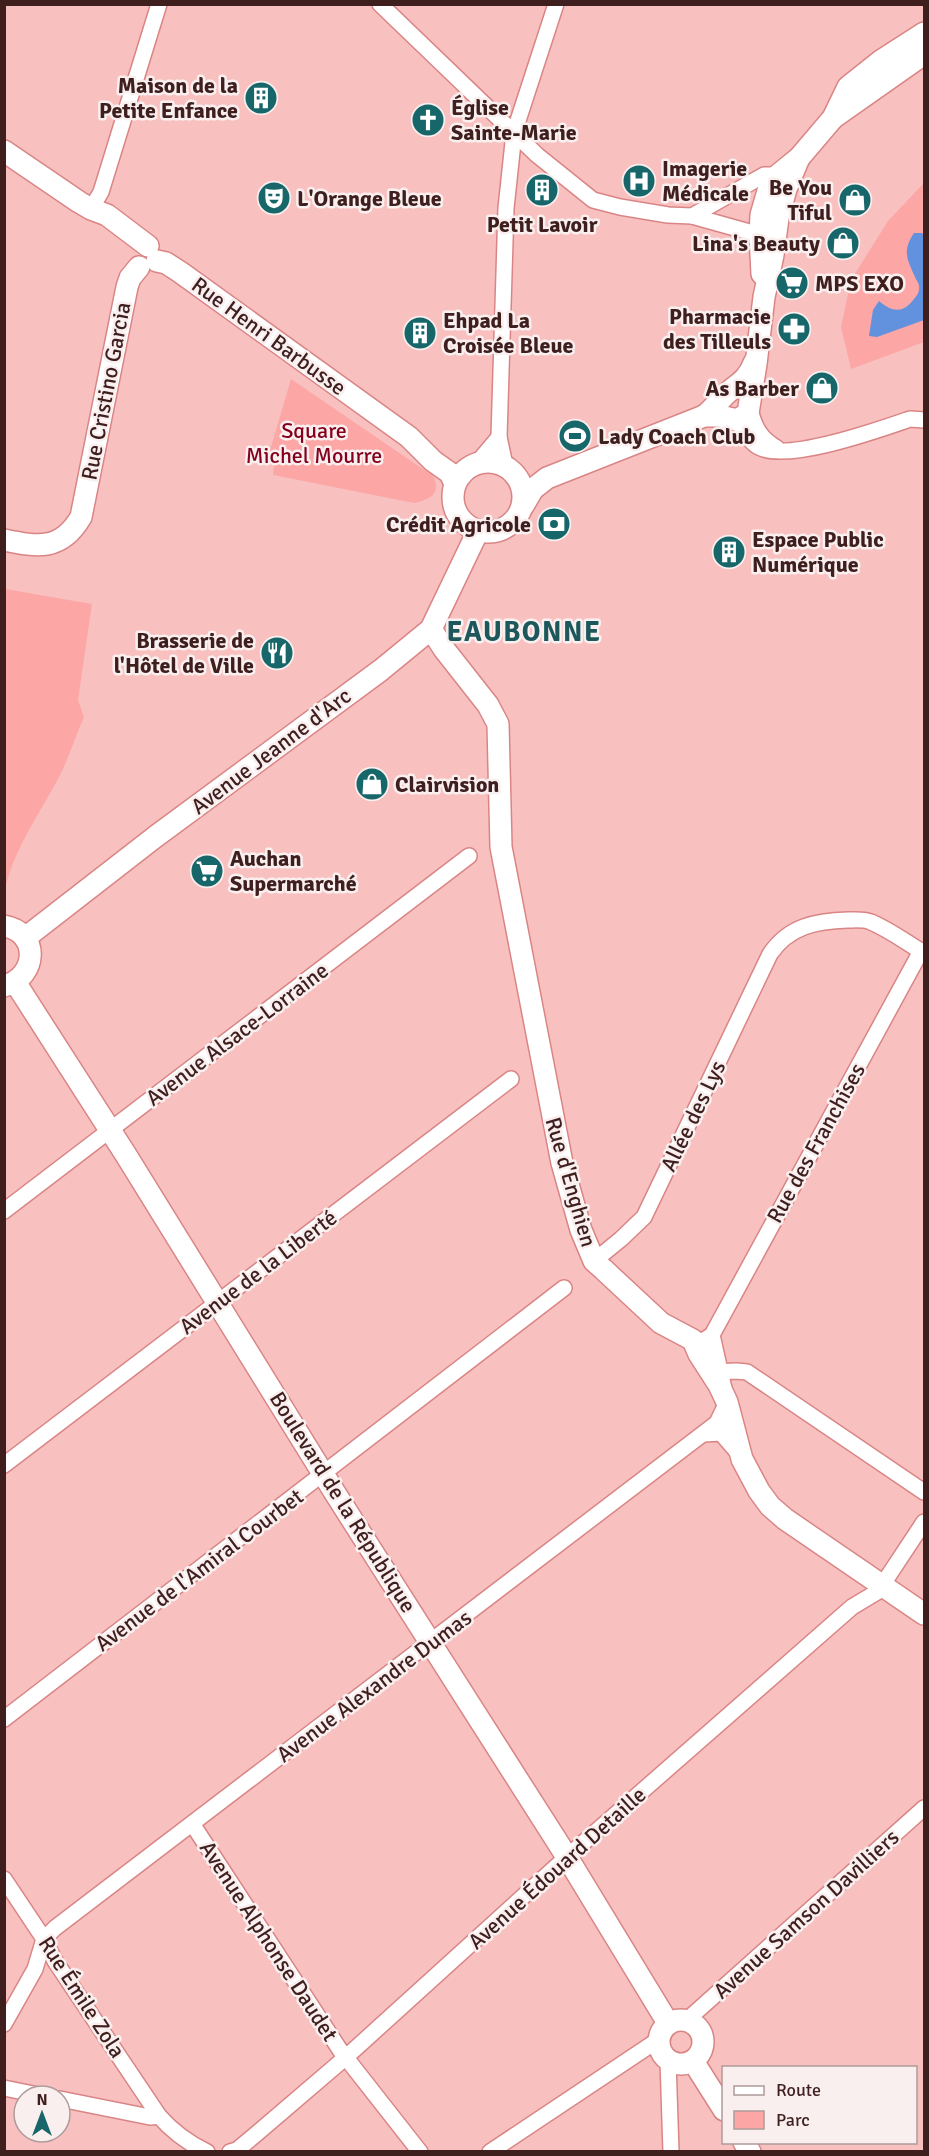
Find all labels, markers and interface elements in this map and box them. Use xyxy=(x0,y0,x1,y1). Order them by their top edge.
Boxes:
place label: Maison de la Petite Enfance xyxy=(99,72,238,124)
building icon: Maison de la Petite Enfance xyxy=(243,80,279,116)
place label: Église Sainte-Marie xyxy=(451,94,577,146)
church icon: Église Sainte-Marie xyxy=(410,102,446,138)
place label: Imagerie Médicale xyxy=(662,155,749,207)
hospital icon: Imagerie Médicale xyxy=(621,163,657,199)
building icon: Petit Lavoir xyxy=(524,172,560,208)
place label: Be You Tiful xyxy=(769,174,832,226)
theatre icon: L'Orange Bleue xyxy=(256,180,292,216)
shop icon: Be You Tiful xyxy=(837,182,873,218)
place label: L'Orange Bleue xyxy=(297,185,442,212)
place label: Petit Lavoir xyxy=(487,211,598,238)
shop icon: Lina's Beauty xyxy=(825,225,861,261)
place label: Lina's Beauty xyxy=(692,230,820,257)
supermarket icon: MPS EXO xyxy=(774,265,810,301)
place label: MPS EXO xyxy=(815,270,904,297)
street label: Rue Henri Barbusse xyxy=(187,271,351,401)
street label: Rue Cristino Garcia xyxy=(76,300,136,482)
place label: Pharmacie des Tilleuls xyxy=(663,303,771,355)
place label: Ehpad La Croisée Bleue xyxy=(443,307,574,359)
pharmacy icon: Pharmacie des Tilleuls xyxy=(776,311,812,347)
building icon: Ehpad La Croisée Bleue xyxy=(402,315,438,351)
shop icon: As Barber xyxy=(804,370,840,406)
place label: As Barber xyxy=(705,375,799,402)
park label: Square Michel Mourre xyxy=(246,417,382,469)
sports icon: Lady Coach Club xyxy=(557,418,593,454)
place label: Lady Coach Club xyxy=(598,423,756,450)
bank icon: Crédit Agricole xyxy=(536,506,572,542)
place label: Crédit Agricole xyxy=(386,511,531,538)
place label: Espace Public Numérique xyxy=(752,526,884,578)
building icon: Espace Public Numérique xyxy=(711,534,747,570)
district label: EAUBONNE xyxy=(447,615,602,649)
place label: Brasserie de l'Hôtel de Ville xyxy=(114,627,254,679)
restaurant icon: Brasserie de l'Hôtel de Ville xyxy=(259,635,295,671)
street label: Avenue Jeanne d'Arc xyxy=(186,682,356,820)
shop icon: Clairvision xyxy=(354,766,390,802)
place label: Clairvision xyxy=(395,771,499,798)
place label: Auchan Supermarché xyxy=(230,845,357,897)
supermarket icon: Auchan Supermarché xyxy=(189,853,225,889)
street label: Avenue Alsace-Lorraine xyxy=(140,957,334,1111)
street label: Allée des Lys xyxy=(655,1056,731,1176)
street label: Rue des Franchises xyxy=(761,1058,871,1228)
street label: Rue d'Enghien xyxy=(540,1114,602,1250)
street label: Avenue de la Liberté xyxy=(174,1204,342,1340)
street label: Boulevard de la République xyxy=(264,1387,422,1617)
street label: Avenue de l'Amiral Courbet xyxy=(90,1483,309,1657)
street label: Avenue Alexandre Dumas xyxy=(271,1604,477,1768)
street label: Avenue Édouard Detaille xyxy=(462,1781,652,1955)
street label: Avenue Samson Davilliers xyxy=(708,1824,904,2004)
street label: Avenue Alphonse Daudet xyxy=(194,1836,344,2047)
street label: Rue Émile Zola xyxy=(33,1931,131,2063)
legend xyxy=(722,2066,917,2144)
text: Route xyxy=(776,2079,821,2101)
north arrow xyxy=(12,2084,72,2144)
text: N xyxy=(36,2090,48,2110)
text: Parc xyxy=(776,2109,810,2131)

